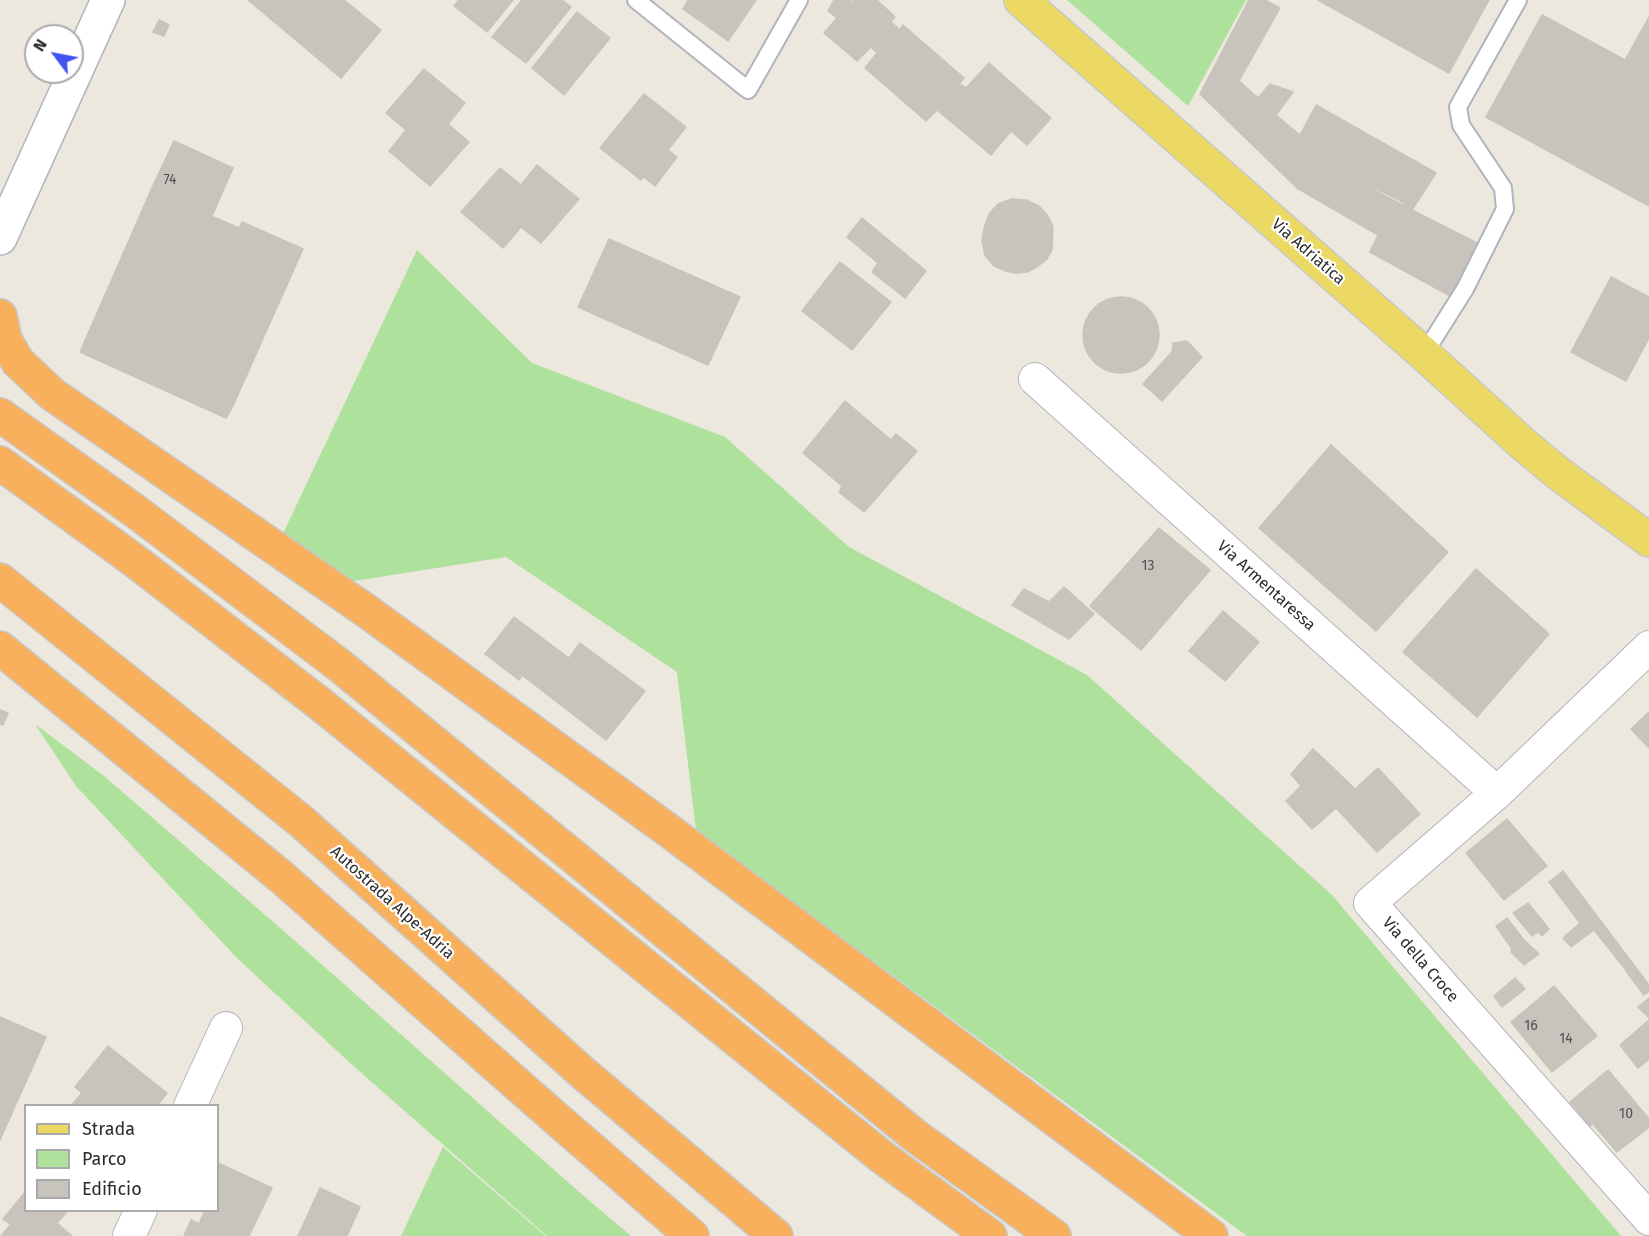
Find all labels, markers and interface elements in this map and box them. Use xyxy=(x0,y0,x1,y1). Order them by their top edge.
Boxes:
north arrow xyxy=(24,24,84,84)
text: N xyxy=(29,36,51,55)
house number: 74 xyxy=(163,172,177,188)
street label: Via Adriatica xyxy=(1267,215,1349,289)
street label: Via Armentaressa xyxy=(1213,537,1319,635)
house number: 13 xyxy=(1141,558,1155,574)
street label: Autostrada Alpe-Adria xyxy=(326,842,458,964)
street label: Via della Croce xyxy=(1378,913,1462,1007)
house number: 16 xyxy=(1524,1018,1538,1034)
house number: 14 xyxy=(1559,1031,1573,1047)
legend xyxy=(24,1104,219,1212)
house number: 10 xyxy=(1619,1106,1633,1122)
text: Strada xyxy=(82,1118,135,1140)
text: Parco xyxy=(82,1148,126,1170)
text: Edificio xyxy=(82,1178,142,1200)

